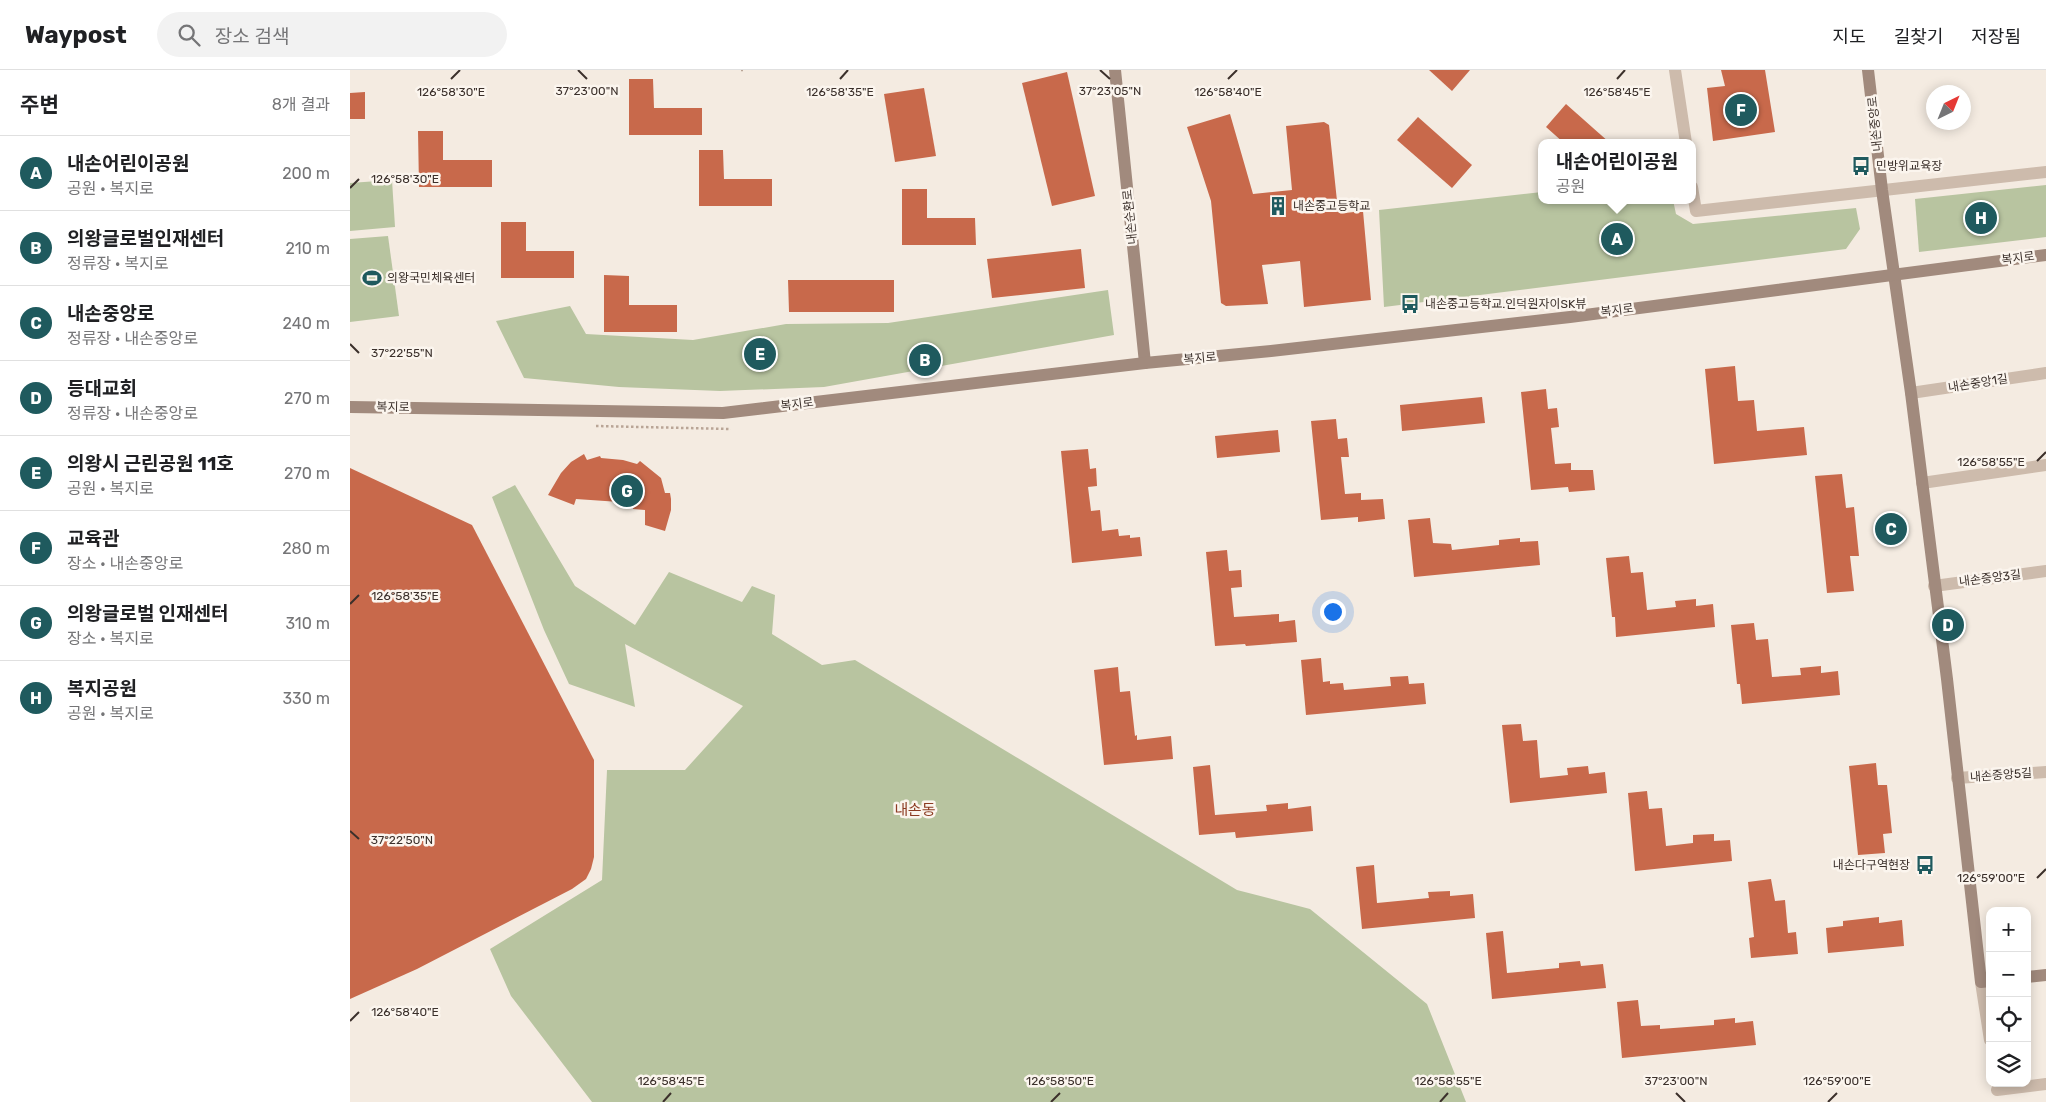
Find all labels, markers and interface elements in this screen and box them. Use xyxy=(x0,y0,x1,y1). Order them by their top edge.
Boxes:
search box xyxy=(157,12,507,57)
text: Waypost xyxy=(25,21,127,49)
icon: search xyxy=(175,21,203,49)
text: 장소 검색 xyxy=(215,25,289,48)
text: 지도 xyxy=(1833,26,1866,48)
text: 길찾기 xyxy=(1894,26,1943,48)
text: 저장됨 xyxy=(1971,26,2021,48)
text: 37°23'00"N xyxy=(556,84,618,98)
text: 37°23'05"N xyxy=(1079,84,1141,98)
text: 126°58'30"E xyxy=(417,85,485,99)
text: 126°58'35"E xyxy=(806,85,874,99)
text: 126°58'40"E xyxy=(1194,85,1262,99)
text: 126°58'45"E xyxy=(1583,85,1651,99)
north arrow xyxy=(1926,85,1971,130)
pin: F xyxy=(1725,91,1757,129)
text: 주변 xyxy=(20,92,59,117)
text: 8개 결과 xyxy=(272,95,330,114)
street label: 내손중앙로 xyxy=(1865,96,1885,152)
popup xyxy=(1538,139,1696,204)
text: 내손어린이공원 xyxy=(1556,150,1678,173)
text: 내손어린이공원 xyxy=(67,152,189,175)
bus stop icon: 민방위교육장 xyxy=(1850,155,1872,177)
place label: 민방위교육장 xyxy=(1876,159,1942,173)
text: A xyxy=(30,164,42,183)
text: 200 m xyxy=(282,164,330,183)
text: 126°58'30"E xyxy=(371,172,439,186)
text: 공원 xyxy=(1556,177,1585,196)
text: 공원 · 복지로 xyxy=(67,179,154,198)
street label: 내손순환로 xyxy=(1120,189,1140,245)
building icon: 내손중고등학교 xyxy=(1267,195,1289,217)
place label: 내손중고등학교 xyxy=(1293,199,1370,213)
pin: H xyxy=(1965,199,1997,237)
pin: A xyxy=(1601,220,1633,258)
text: 의왕글로벌인재센터 xyxy=(67,227,224,250)
text: B xyxy=(30,239,42,258)
text: 210 m xyxy=(285,239,330,258)
street label: 복지로 xyxy=(2001,249,2035,267)
text: 정류장 · 복지로 xyxy=(67,254,168,273)
sports icon: 의왕국민체육센터 xyxy=(361,267,383,289)
place label: 의왕국민체육센터 xyxy=(387,271,475,285)
bus stop icon: 내손중고등학교.인덕원자이SK뷰 xyxy=(1399,293,1421,315)
place label: 내손중고등학교.인덕원자이SK뷰 xyxy=(1425,297,1586,311)
street label: 복지로 xyxy=(1600,301,1634,319)
text: 내손중앙로 xyxy=(67,302,154,325)
text: C xyxy=(30,314,42,333)
text: 240 m xyxy=(283,314,330,333)
text: 정류장 · 내손중앙로 xyxy=(67,329,198,348)
pin: E xyxy=(744,335,776,373)
pin: B xyxy=(909,341,941,379)
text: 37°22'55"N xyxy=(371,346,433,360)
street label: 복지로 xyxy=(1183,350,1217,366)
street label: 내손중앙1길 xyxy=(1947,371,2009,395)
text: 등대교회 xyxy=(67,377,137,400)
text: D xyxy=(30,389,42,408)
text: 270 m xyxy=(284,389,330,408)
street label: 복지로 xyxy=(780,395,814,413)
street label: 복지로 xyxy=(376,400,410,414)
text: 정류장 · 내손중앙로 xyxy=(67,404,198,423)
text: 의왕시 근린공원 11호 xyxy=(67,452,234,475)
text: 126°58'55"E xyxy=(1957,455,2025,469)
text: E xyxy=(31,464,41,483)
text: 270 m xyxy=(284,464,330,483)
pin: G xyxy=(611,472,643,510)
text: 공원 · 복지로 xyxy=(67,479,154,498)
pin: C xyxy=(1875,510,1907,548)
text: 교육관 xyxy=(67,527,119,550)
text: F xyxy=(31,539,41,558)
text: 280 m xyxy=(282,539,330,558)
text: 장소 · 내손중앙로 xyxy=(67,554,183,573)
street label: 내손중앙3길 xyxy=(1958,567,2022,589)
text: 126°58'35"E xyxy=(371,589,439,603)
your location xyxy=(1320,599,1346,625)
text: 의왕글로벌 인재센터 xyxy=(67,602,228,625)
pin: D xyxy=(1932,606,1964,644)
text: G xyxy=(30,614,42,633)
text: 310 m xyxy=(286,614,330,633)
text: 장소 · 복지로 xyxy=(67,629,154,648)
text: 복지공원 xyxy=(67,677,137,700)
text: H xyxy=(30,689,42,708)
text: 330 m xyxy=(282,689,330,708)
text: 공원 · 복지로 xyxy=(67,704,154,723)
street label: 내손중앙5길 xyxy=(1969,766,2033,784)
district label: 내손동 xyxy=(894,801,936,819)
text: 37°22'50"N xyxy=(371,833,433,847)
bus stop icon: 내손다구역현장 xyxy=(1914,854,1936,876)
place label: 내손다구역현장 xyxy=(1833,858,1910,872)
text: 126°59'00"E xyxy=(1957,871,2025,885)
map controls xyxy=(1986,907,2031,1087)
button: + xyxy=(1986,907,2031,952)
button: − xyxy=(1986,952,2031,997)
button: locate xyxy=(1986,997,2031,1042)
text: 126°58'40"E xyxy=(371,1005,439,1019)
button: layers xyxy=(1986,1042,2031,1087)
text: 126°58'45"E xyxy=(637,1074,705,1088)
text: 126°58'50"E xyxy=(1026,1074,1094,1088)
text: 126°58'55"E xyxy=(1414,1074,1482,1088)
text: 37°23'00"N xyxy=(1645,1074,1707,1088)
text: 126°59'00"E xyxy=(1803,1074,1871,1088)

